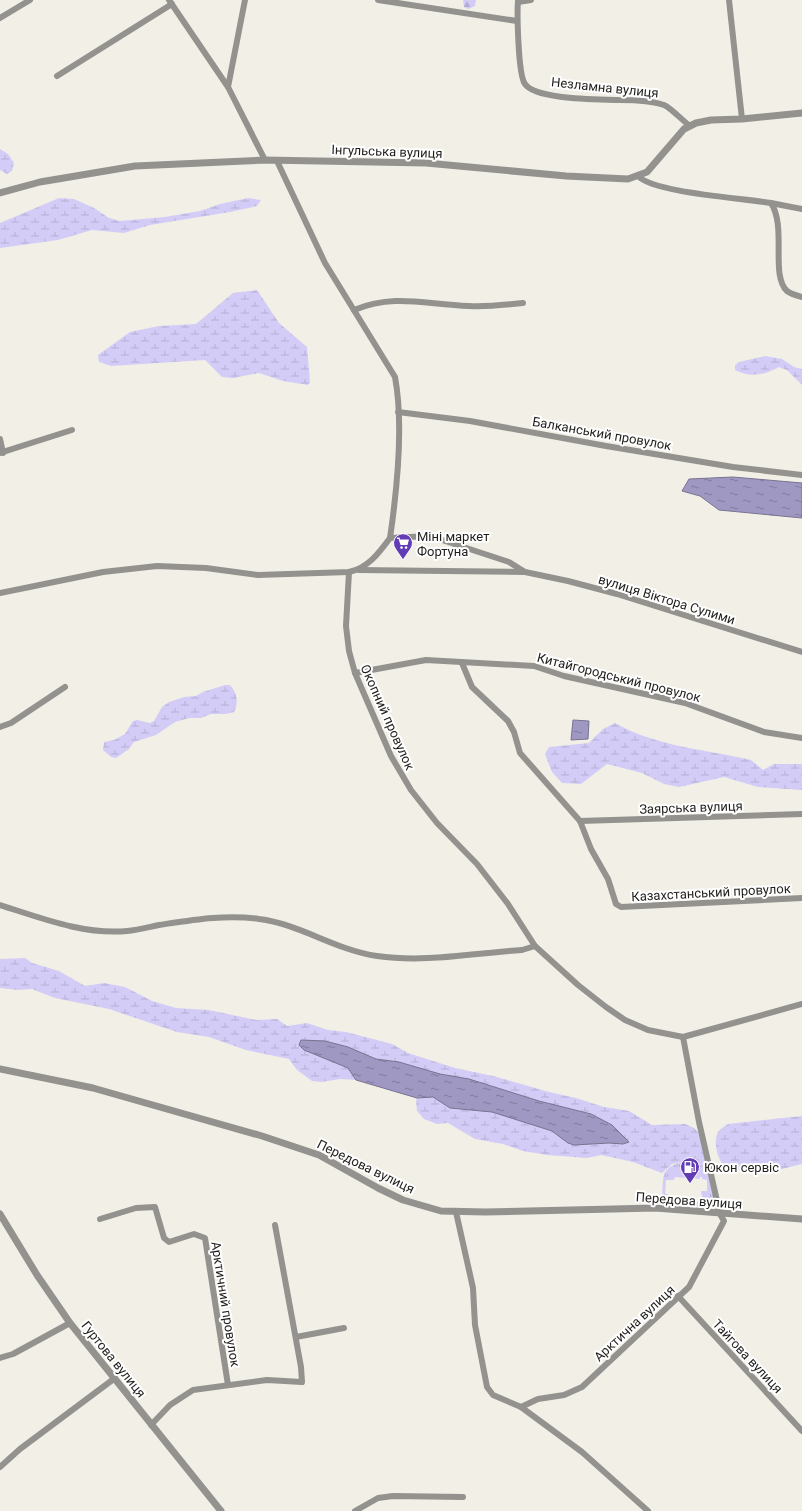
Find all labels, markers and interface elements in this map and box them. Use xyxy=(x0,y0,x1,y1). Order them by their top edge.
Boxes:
street label: Незламна вулиця xyxy=(550,74,659,101)
street label: Інгульська вулиця xyxy=(331,142,443,161)
street label: Балканський провулок xyxy=(531,414,673,453)
place label: Міні маркет Фортуна xyxy=(417,529,489,559)
supermarket icon: Міні маркет Фортуна xyxy=(392,532,414,560)
street label: вулиця Віктора Сулими xyxy=(597,572,737,627)
street label: Китайгородський провулок xyxy=(536,650,702,705)
street label: Окопний провулок xyxy=(358,662,418,772)
street label: Заярська вулиця xyxy=(639,798,743,817)
street label: Казахстанський провулок xyxy=(631,881,791,904)
street label: Передова вулиця xyxy=(315,1136,417,1197)
fuel station icon: Юкон сервіс xyxy=(679,1156,701,1184)
place label: Юкон сервіс xyxy=(704,1160,779,1175)
street label: Передова вулиця xyxy=(635,1189,743,1212)
street label: Арктичний провулок xyxy=(208,1240,243,1368)
street label: Арктична вулиця xyxy=(591,1282,678,1365)
street label: Тайгова вулиця xyxy=(710,1316,786,1396)
street label: Гуртова вулиця xyxy=(78,1318,149,1400)

